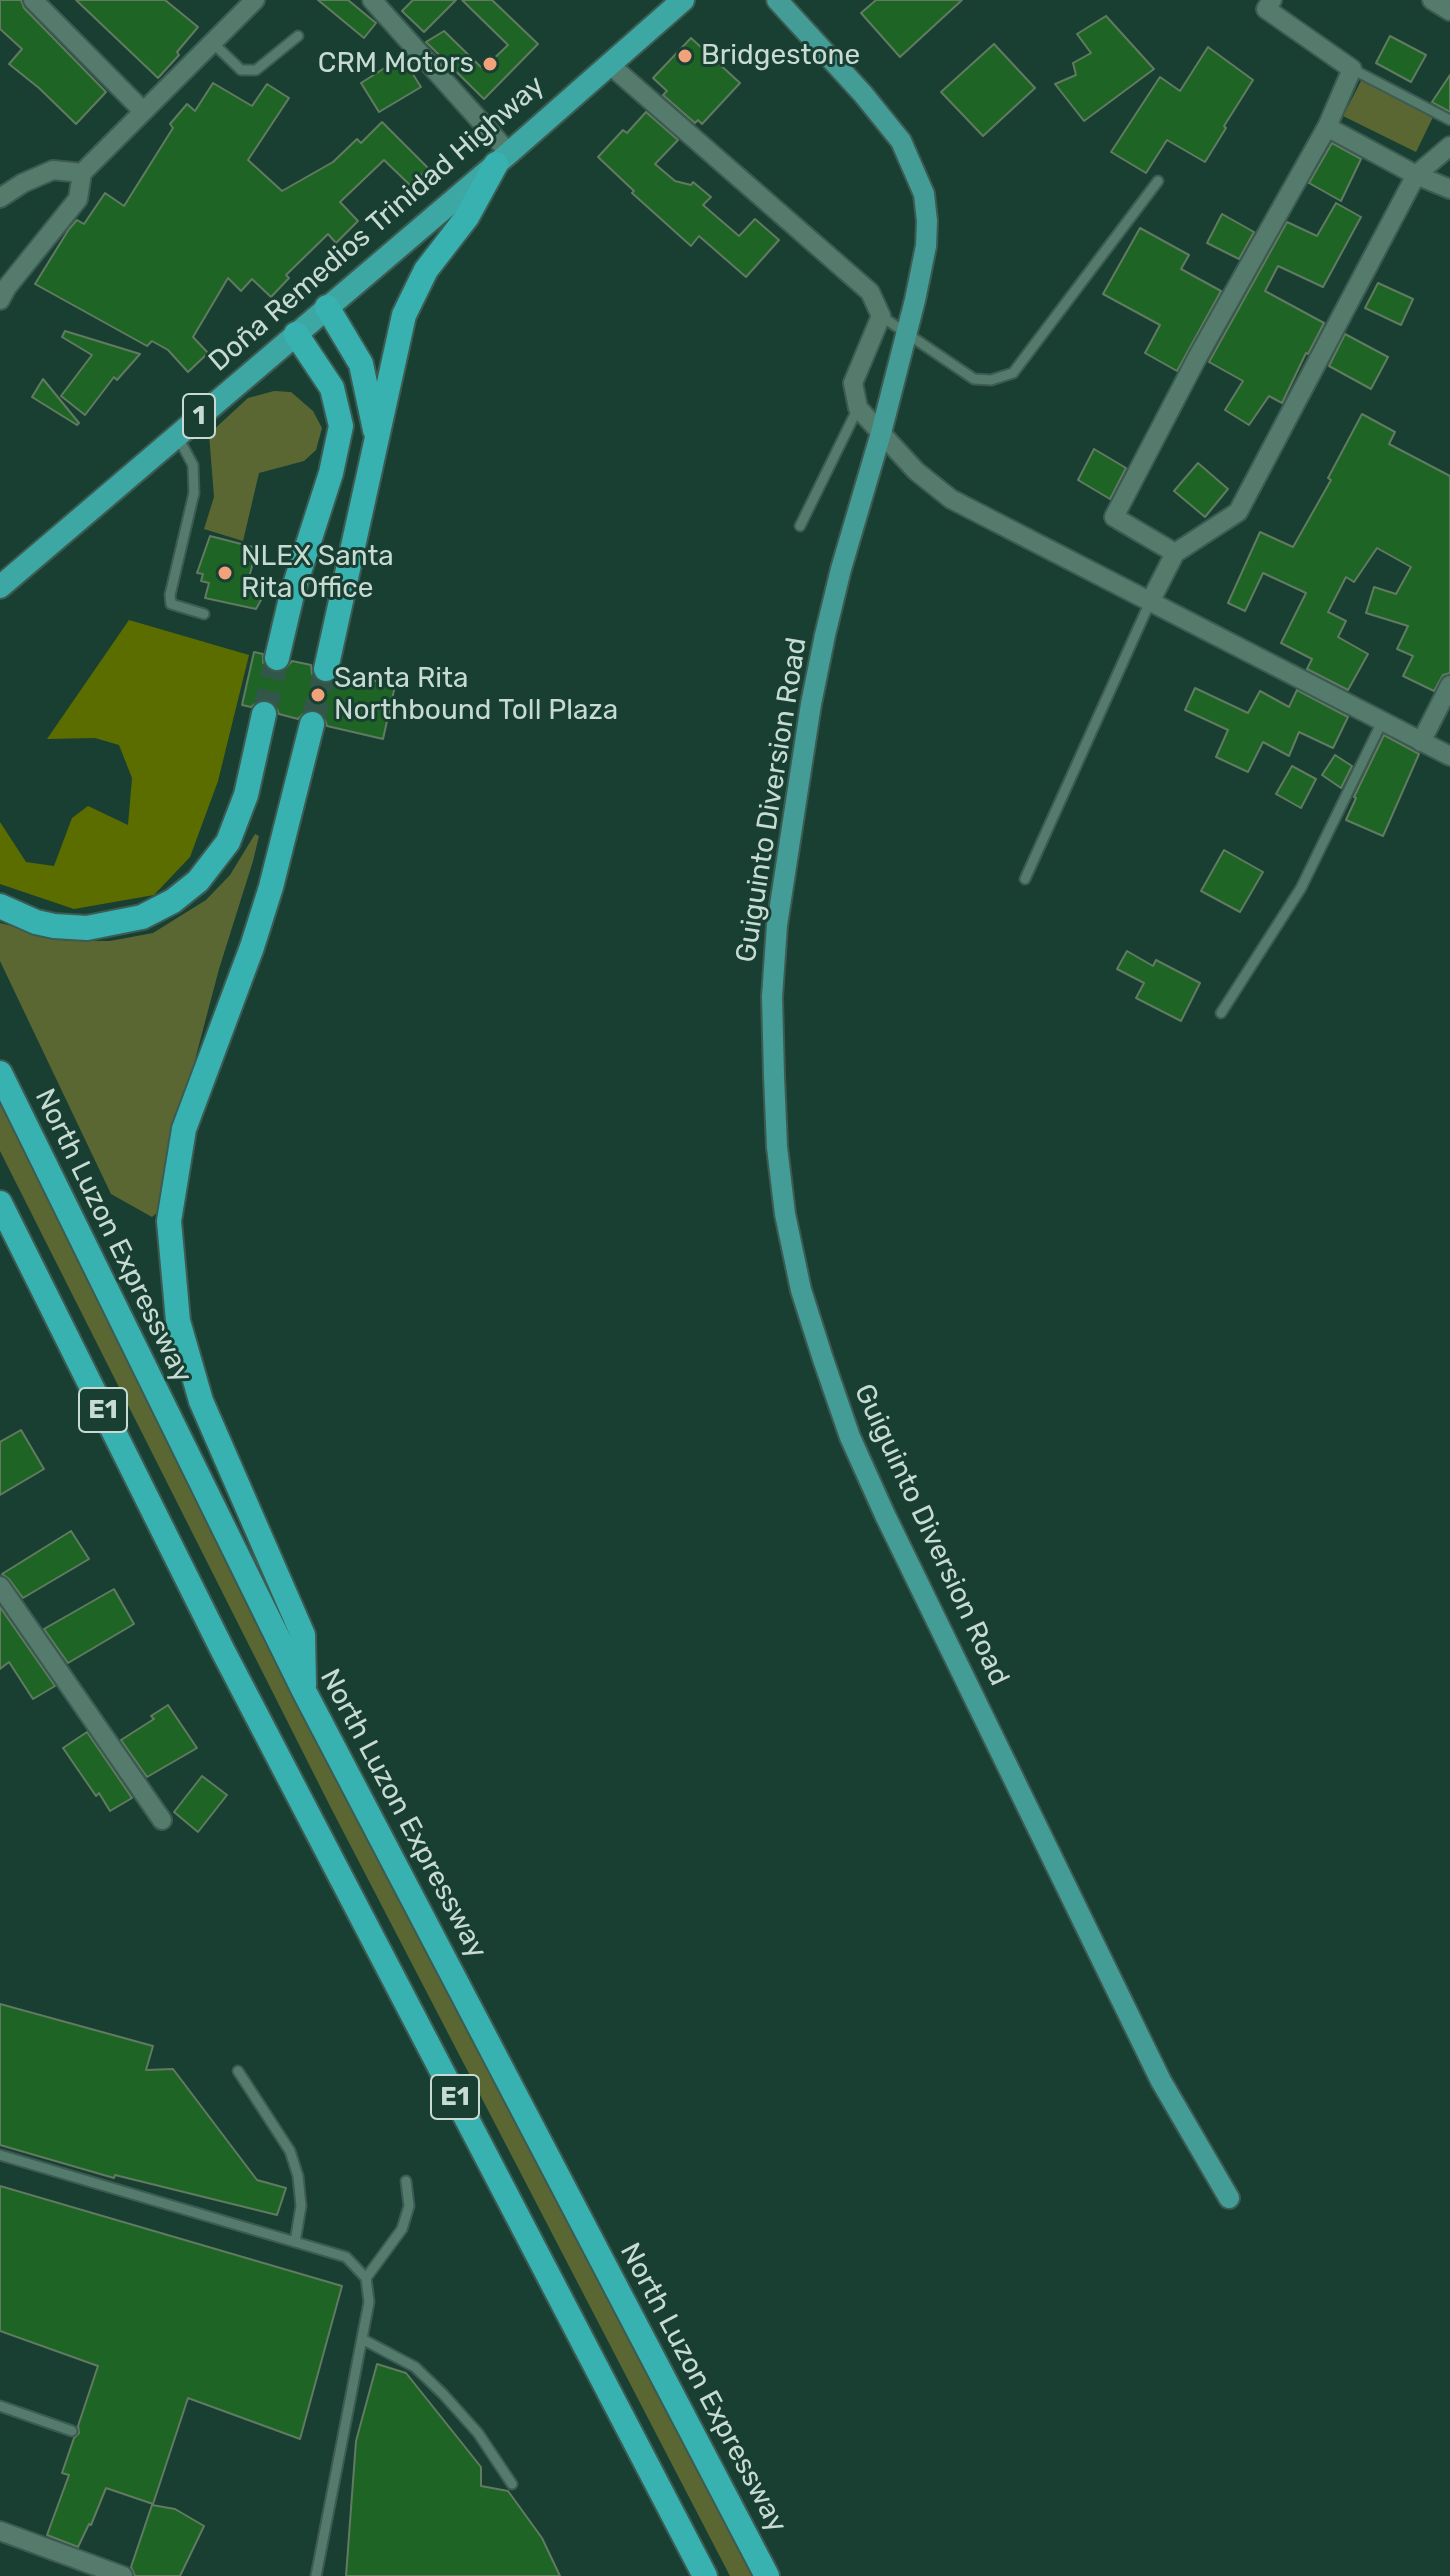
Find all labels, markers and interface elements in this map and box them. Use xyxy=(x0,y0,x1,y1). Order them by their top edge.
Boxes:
place label: Bridgestone xyxy=(701,39,860,73)
place label: CRM Motors xyxy=(318,47,474,81)
marker: Bridgestone xyxy=(676,47,694,65)
marker: CRM Motors xyxy=(481,55,499,73)
street label: Doña Remedios Trinidad Highway xyxy=(202,69,552,379)
road number: 1 xyxy=(183,394,215,438)
place label: NLEX Santa Rita Office xyxy=(241,540,394,606)
marker: NLEX Santa Rita Office xyxy=(216,564,234,582)
street label: Guiguinto Diversion Road xyxy=(730,635,814,965)
place label: Santa Rita Northbound Toll Plaza xyxy=(334,662,618,728)
marker: Santa Rita Northbound Toll Plaza xyxy=(309,686,327,704)
street label: North Luzon Expressway xyxy=(27,1084,199,1388)
street label: Guiguinto Diversion Road xyxy=(846,1379,1016,1691)
road number: E1 xyxy=(79,1388,127,1432)
street label: North Luzon Expressway xyxy=(312,1664,494,1964)
road number: E1 xyxy=(431,2075,479,2119)
street label: North Luzon Expressway xyxy=(612,2238,794,2538)

